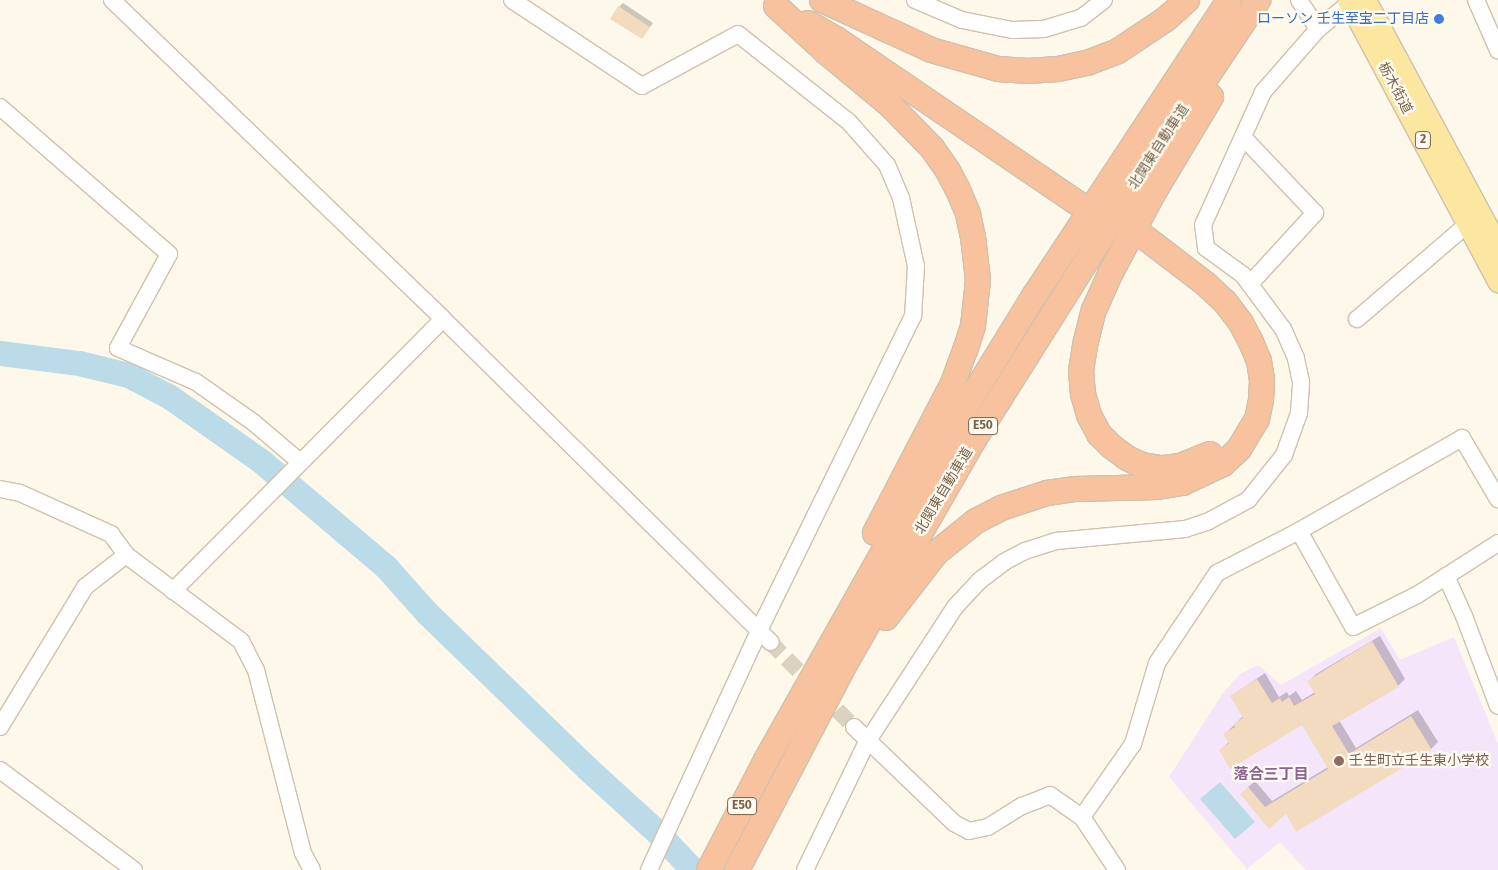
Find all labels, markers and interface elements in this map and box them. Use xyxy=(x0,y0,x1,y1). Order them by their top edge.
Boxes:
place label: ローソン 壬生至宝二丁目店 xyxy=(1257,11,1429,27)
marker: ローソン 壬生至宝二丁目店 xyxy=(1433,13,1445,25)
street label: 栃木街道 xyxy=(1374,59,1416,117)
street label: 北関東自動車道 xyxy=(1125,101,1193,193)
road number: 2 xyxy=(1414,130,1432,150)
road number: E50 xyxy=(968,416,998,436)
street label: 北関東自動車道 xyxy=(912,445,976,537)
place label: 壬生町立壬生東小学校 xyxy=(1349,753,1489,769)
marker: 壬生町立壬生東小学校 xyxy=(1333,755,1345,767)
district label: 落合三丁目 xyxy=(1234,766,1308,784)
road number: E50 xyxy=(727,796,757,816)

